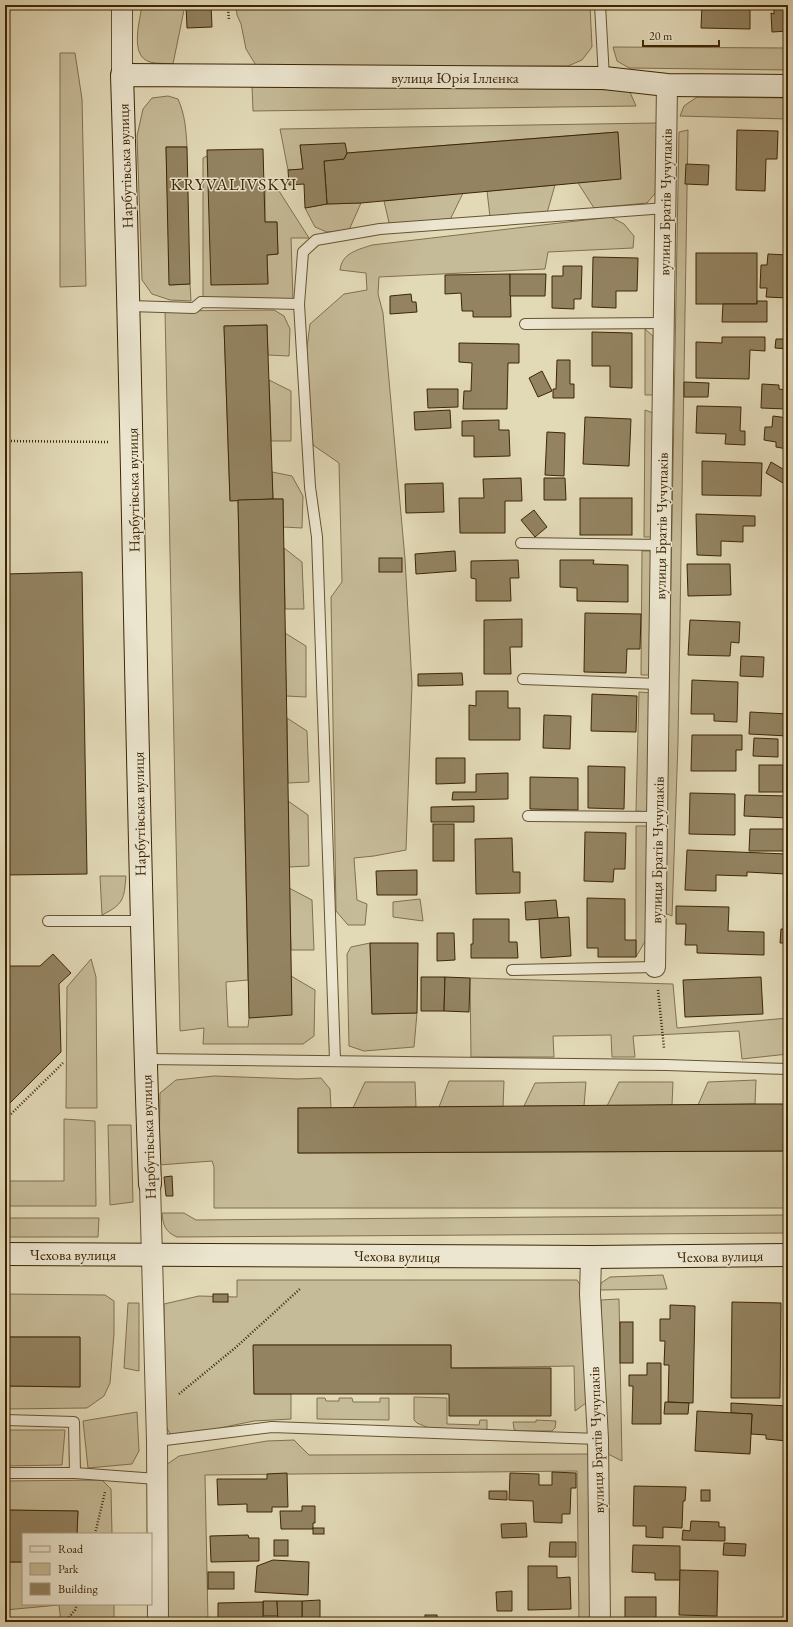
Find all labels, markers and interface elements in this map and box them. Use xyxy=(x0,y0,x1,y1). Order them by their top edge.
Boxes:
scale bar xyxy=(643,22,719,48)
text: 20 m xyxy=(649,28,673,44)
street label: вулиця Юрія Іллєнка xyxy=(391,68,519,87)
street label: Нарбутівська вулиця xyxy=(113,103,137,229)
street label: вулиця Братів Чучупаків xyxy=(654,128,676,276)
district label: KRYVALIVSKYI xyxy=(171,173,297,195)
street label: Нарбутівська вулиця xyxy=(122,427,144,553)
street label: вулиця Братів Чучупаків xyxy=(650,452,672,600)
street label: Нарбутівська вулиця xyxy=(128,751,150,877)
street label: вулиця Братів Чучупаків xyxy=(646,776,668,924)
street label: Нарбутівська вулиця xyxy=(136,1074,160,1200)
street label: Чехова вулиця xyxy=(30,1245,117,1264)
street label: Чехова вулиця xyxy=(354,1246,441,1266)
street label: Чехова вулиця xyxy=(677,1246,764,1266)
street label: вулиця Братів Чучупаків xyxy=(584,1366,608,1514)
legend xyxy=(22,1533,152,1605)
text: Road xyxy=(58,1541,84,1557)
text: Park xyxy=(58,1561,79,1577)
text: Building xyxy=(58,1581,99,1597)

